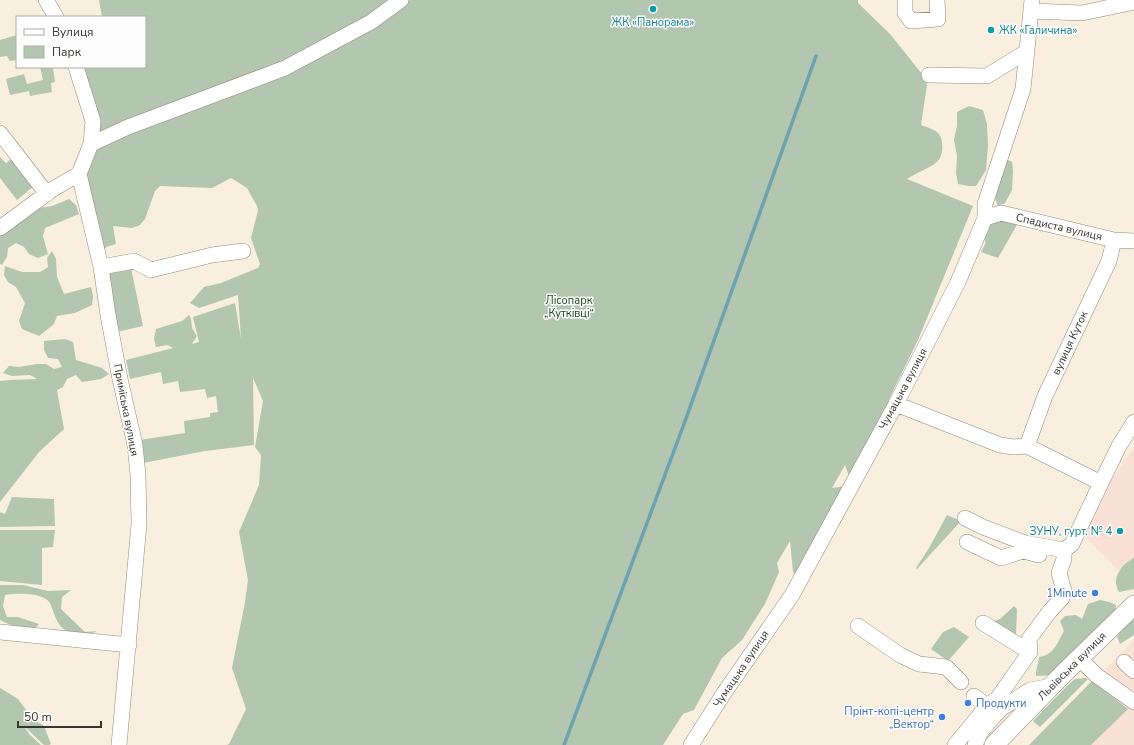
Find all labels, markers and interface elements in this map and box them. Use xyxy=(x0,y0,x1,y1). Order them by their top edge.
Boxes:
marker: ЖК «Панорама» xyxy=(648,4,658,14)
place label: ЖК «Панорама» xyxy=(612,15,695,30)
legend xyxy=(16,16,146,68)
place label: ЖК «Галичина» xyxy=(999,23,1077,38)
text: Вулиця xyxy=(52,24,94,40)
marker: ЖК «Галичина» xyxy=(986,25,996,35)
text: Парк xyxy=(52,44,82,60)
street label: Спадиста вулиця xyxy=(1014,210,1104,244)
park label: Лісопарк „Кутківці“ xyxy=(544,293,594,321)
street label: вулиця Куток xyxy=(1049,308,1091,377)
street label: Чумацька вулиця xyxy=(875,346,931,432)
street label: Приміська вулиця xyxy=(110,363,142,457)
place label: ЗУНУ, гурт. № 4 xyxy=(1030,524,1112,539)
marker: ЗУНУ, гурт. № 4 xyxy=(1115,526,1125,536)
place label: 1Minute xyxy=(1046,586,1087,601)
marker: 1Minute xyxy=(1090,588,1100,598)
street label: Чумацька вулиця xyxy=(710,627,772,711)
street label: Львівська вулиця xyxy=(1034,628,1110,704)
place label: Продукти xyxy=(976,696,1026,711)
marker: Продукти xyxy=(963,698,973,708)
scale bar xyxy=(18,703,101,729)
place label: Прінт-копі-центр „Вектор“ xyxy=(844,704,934,732)
text: 50 m xyxy=(24,709,52,725)
marker: Прінт-копі-центр „Вектор“ xyxy=(937,712,947,722)

